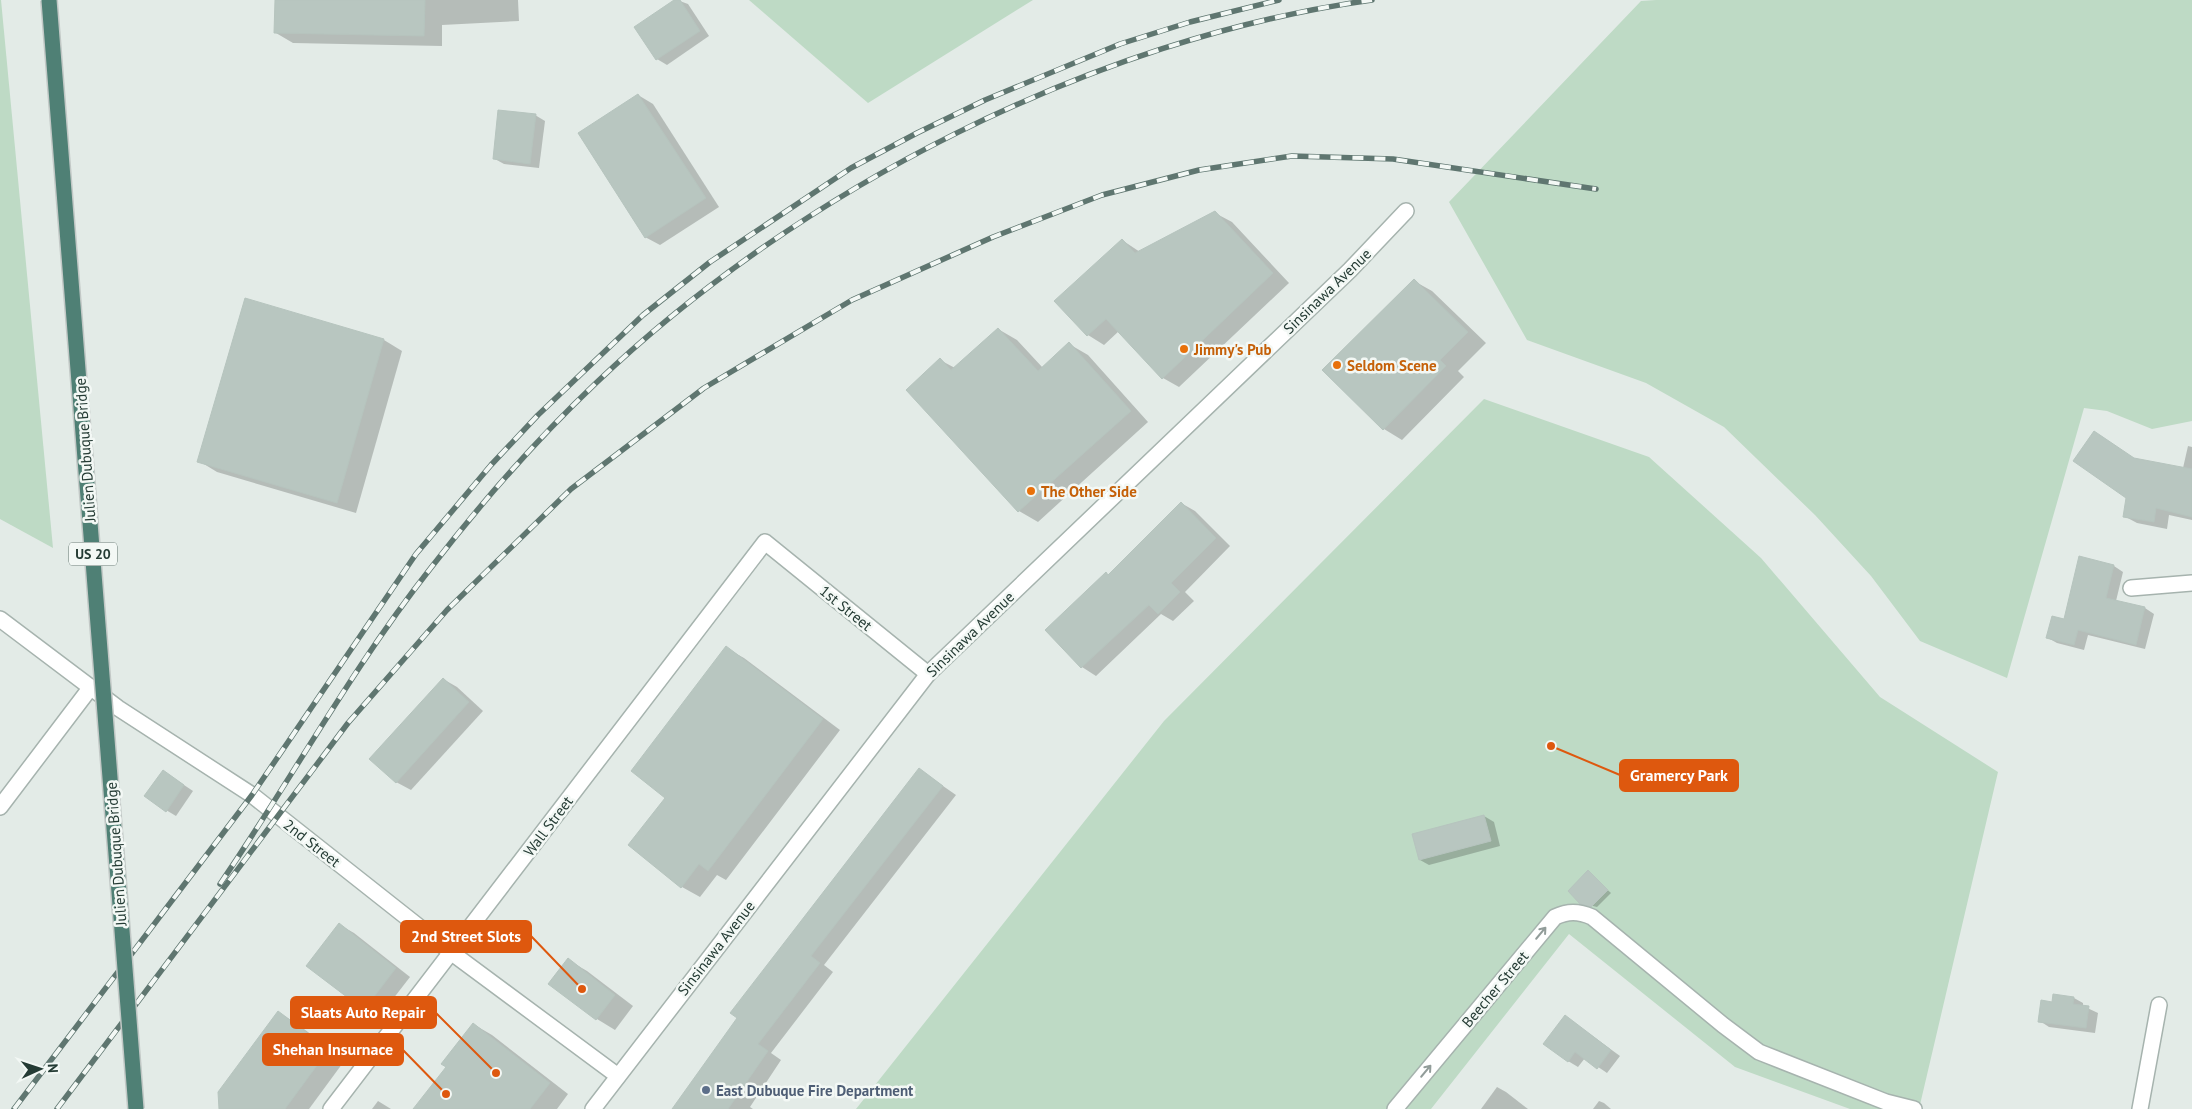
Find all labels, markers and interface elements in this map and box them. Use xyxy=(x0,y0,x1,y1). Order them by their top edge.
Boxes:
street label: Sinsinawa Avenue xyxy=(1279,244,1375,338)
place label: Jimmy's Pub xyxy=(1193,340,1271,359)
marker: Jimmy's Pub xyxy=(1178,343,1190,355)
place label: Seldom Scene xyxy=(1347,356,1437,375)
marker: Seldom Scene xyxy=(1331,359,1343,371)
street label: Julien Dubuque Bridge xyxy=(70,377,100,524)
place label: The Other Side xyxy=(1041,482,1137,501)
marker: The Other Side xyxy=(1025,485,1037,497)
road number: US 20 xyxy=(69,542,117,566)
street label: 1st Street xyxy=(816,581,876,635)
street label: Sinsinawa Avenue xyxy=(922,587,1018,681)
callout: Gramercy Park xyxy=(1620,760,1738,791)
text: Gramercy Park xyxy=(1630,765,1728,785)
street label: Julien Dubuque Bridge xyxy=(101,781,131,928)
street label: Wall Street xyxy=(519,792,577,860)
street label: 2nd Street xyxy=(280,815,344,871)
street label: Sinsinawa Avenue xyxy=(673,897,759,999)
callout: 2nd Street Slots xyxy=(401,921,531,952)
text: 2nd Street Slots xyxy=(411,926,521,946)
one-way arrow xyxy=(1536,927,1547,940)
street label: Beecher Street xyxy=(1458,947,1532,1031)
callout: Slaats Auto Repair xyxy=(291,997,436,1028)
text: Slaats Auto Repair xyxy=(301,1002,426,1022)
callout: Shehan Insurnace xyxy=(263,1034,403,1065)
text: Shehan Insurnace xyxy=(273,1039,393,1059)
north arrow xyxy=(15,1044,65,1094)
text: N xyxy=(44,1063,62,1073)
one-way arrow xyxy=(1420,1065,1432,1078)
place label: East Dubuque Fire Department xyxy=(716,1081,914,1100)
marker: East Dubuque Fire Department xyxy=(700,1084,712,1096)

